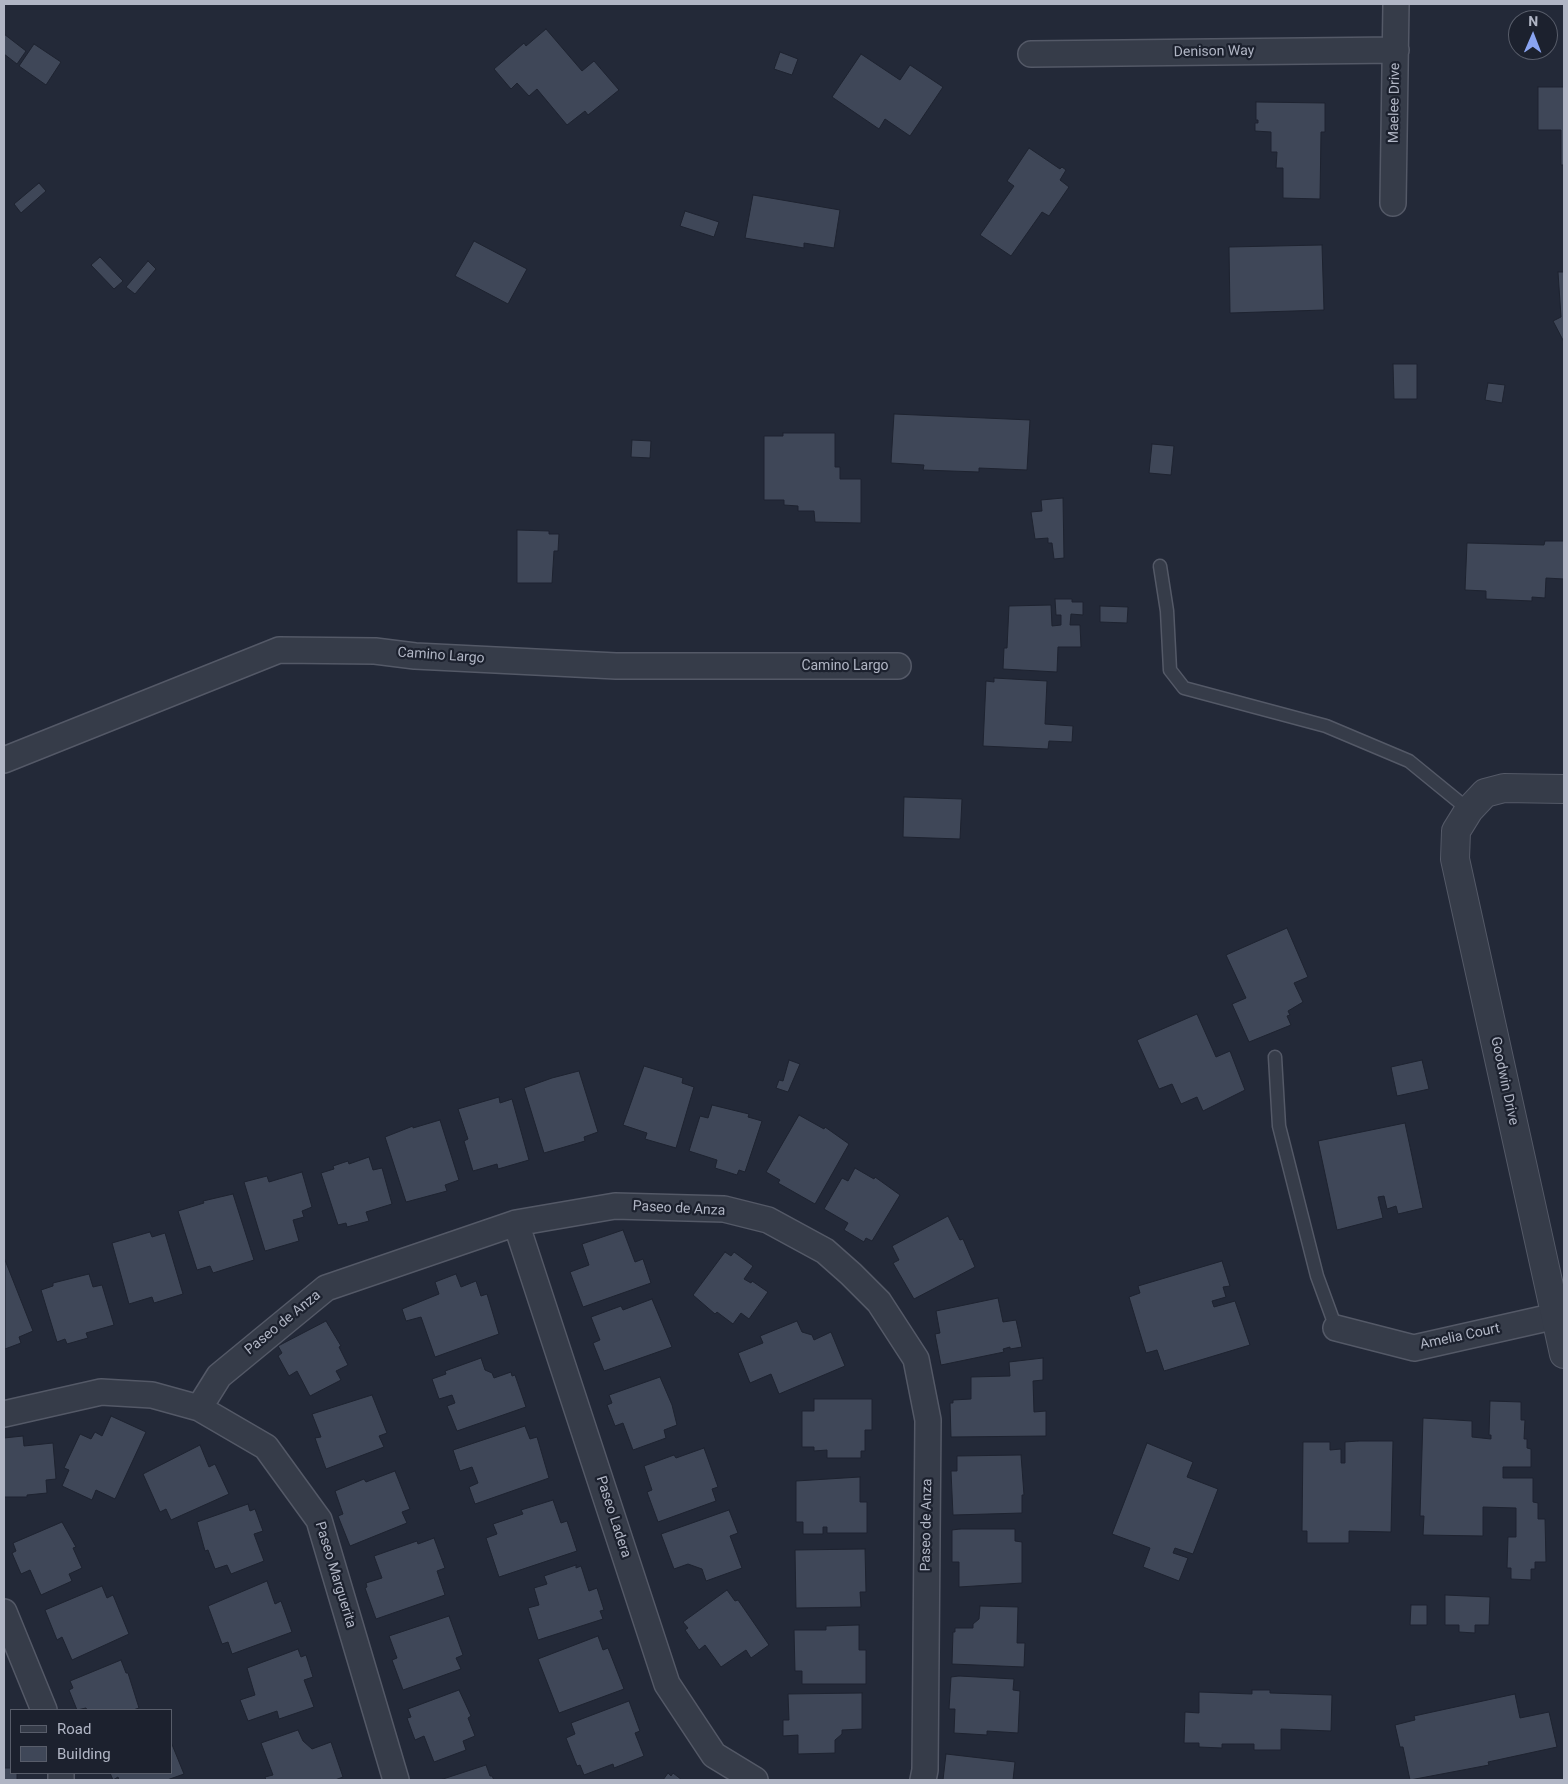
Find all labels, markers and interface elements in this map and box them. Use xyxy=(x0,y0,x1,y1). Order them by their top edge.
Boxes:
north arrow xyxy=(1508,10,1558,60)
text: N xyxy=(1528,13,1538,29)
street label: Denison Way xyxy=(1174,43,1254,61)
street label: Maelee Drive xyxy=(1386,63,1404,143)
street label: Camino Largo xyxy=(397,645,485,667)
street label: Camino Largo xyxy=(801,658,889,674)
street label: Goodwin Drive xyxy=(1486,1035,1522,1127)
street label: Paseo de Anza xyxy=(632,1198,726,1220)
street label: Paseo de Anza xyxy=(242,1287,324,1359)
street label: Amelia Court xyxy=(1419,1320,1501,1354)
street label: Paseo Ladera xyxy=(592,1474,634,1560)
street label: Paseo de Anza xyxy=(918,1479,936,1571)
street label: Paseo Marguerita xyxy=(311,1520,359,1630)
legend xyxy=(10,1709,172,1774)
text: Road xyxy=(57,1720,91,1738)
text: Building xyxy=(57,1745,111,1763)

